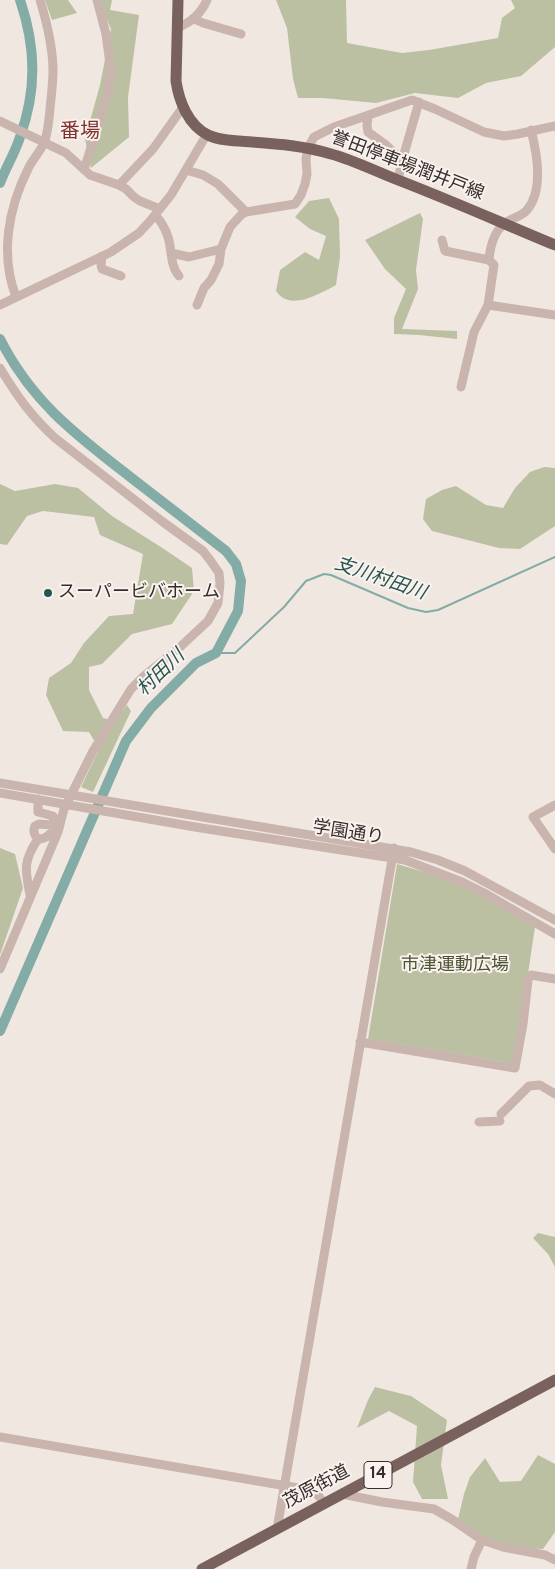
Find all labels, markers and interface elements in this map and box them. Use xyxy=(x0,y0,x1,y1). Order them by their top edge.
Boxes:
district label: 番場 xyxy=(60,121,100,145)
street label: 誉田停車場潤井戸線 xyxy=(328,128,486,206)
water label: 支川村田川 xyxy=(331,554,429,606)
place label: スーパービバホーム xyxy=(58,582,220,604)
marker: スーパービバホーム xyxy=(42,587,54,599)
water label: 村田川 xyxy=(134,646,190,702)
street label: 学園通り xyxy=(311,818,385,850)
park label: 市津運動広場 xyxy=(401,955,509,977)
street label: 茂原街道 xyxy=(280,1462,354,1514)
road number: 14 xyxy=(364,1462,392,1488)

